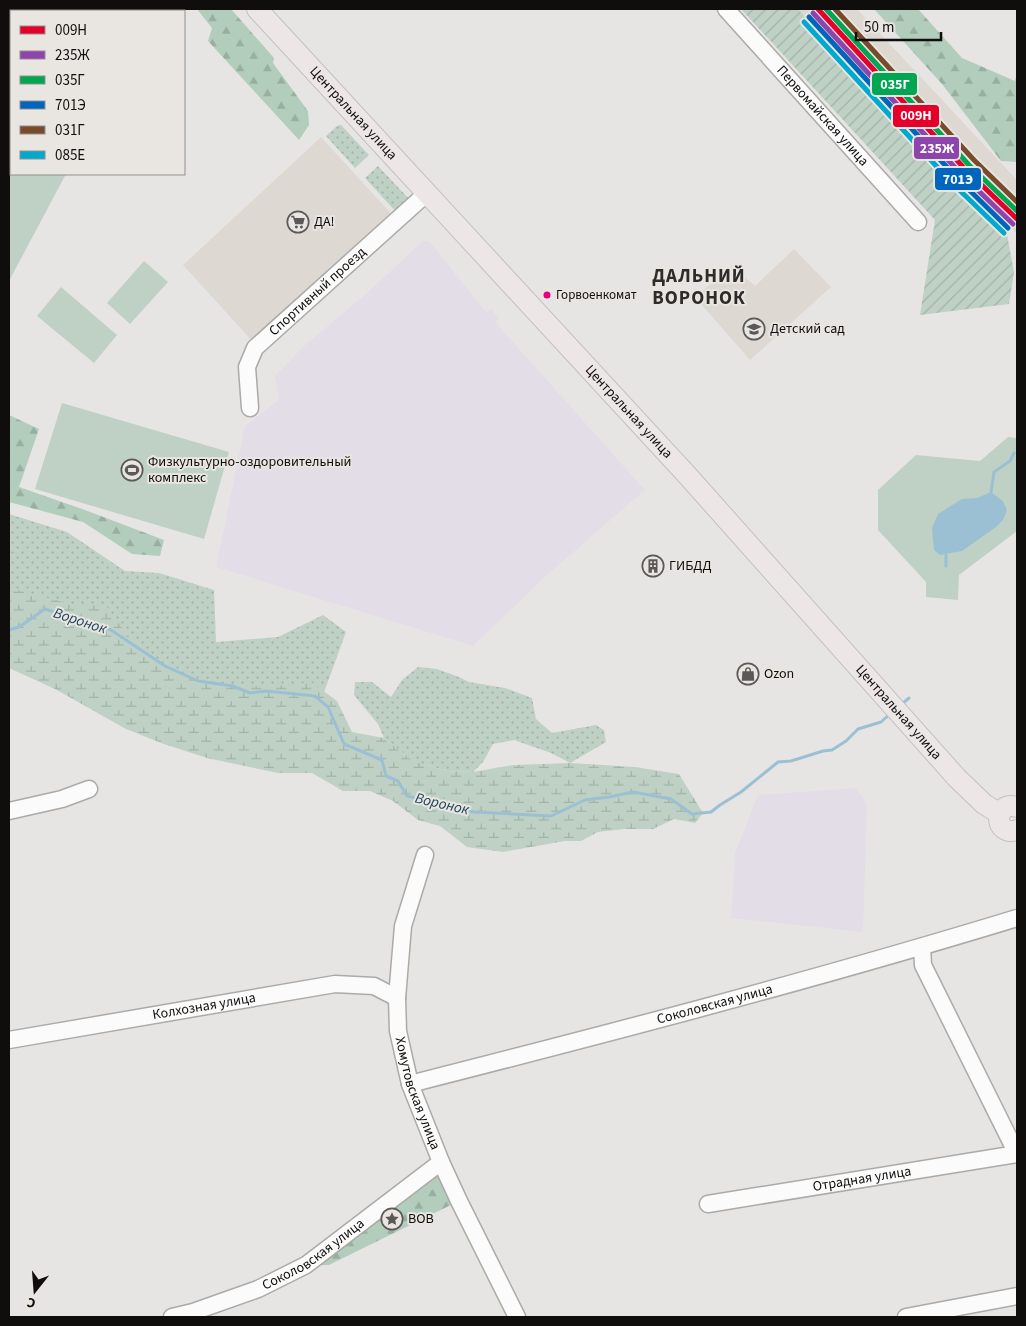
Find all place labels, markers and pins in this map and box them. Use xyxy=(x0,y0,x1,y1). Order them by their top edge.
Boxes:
supermarket icon: ДА! xyxy=(286,210,310,234)
place label: ДА! xyxy=(314,212,335,232)
place label: Горвоенкомат xyxy=(556,286,637,304)
marker: Горвоенкомат xyxy=(542,290,552,300)
school or university icon: Детский сад xyxy=(742,317,766,341)
place label: Детский сад xyxy=(770,319,845,339)
place label: Физкультурно-оздоровительный комплекс xyxy=(148,452,352,488)
sports icon: Физкультурно-оздоровительный комплекс xyxy=(120,458,144,482)
building icon: ГИБДД xyxy=(641,554,665,578)
place label: ГИБДД xyxy=(669,556,712,576)
shop icon: Ozon xyxy=(736,662,760,686)
place label: Ozon xyxy=(764,664,794,684)
place icon: ВОВ xyxy=(380,1207,404,1231)
place label: ВОВ xyxy=(408,1209,434,1229)

